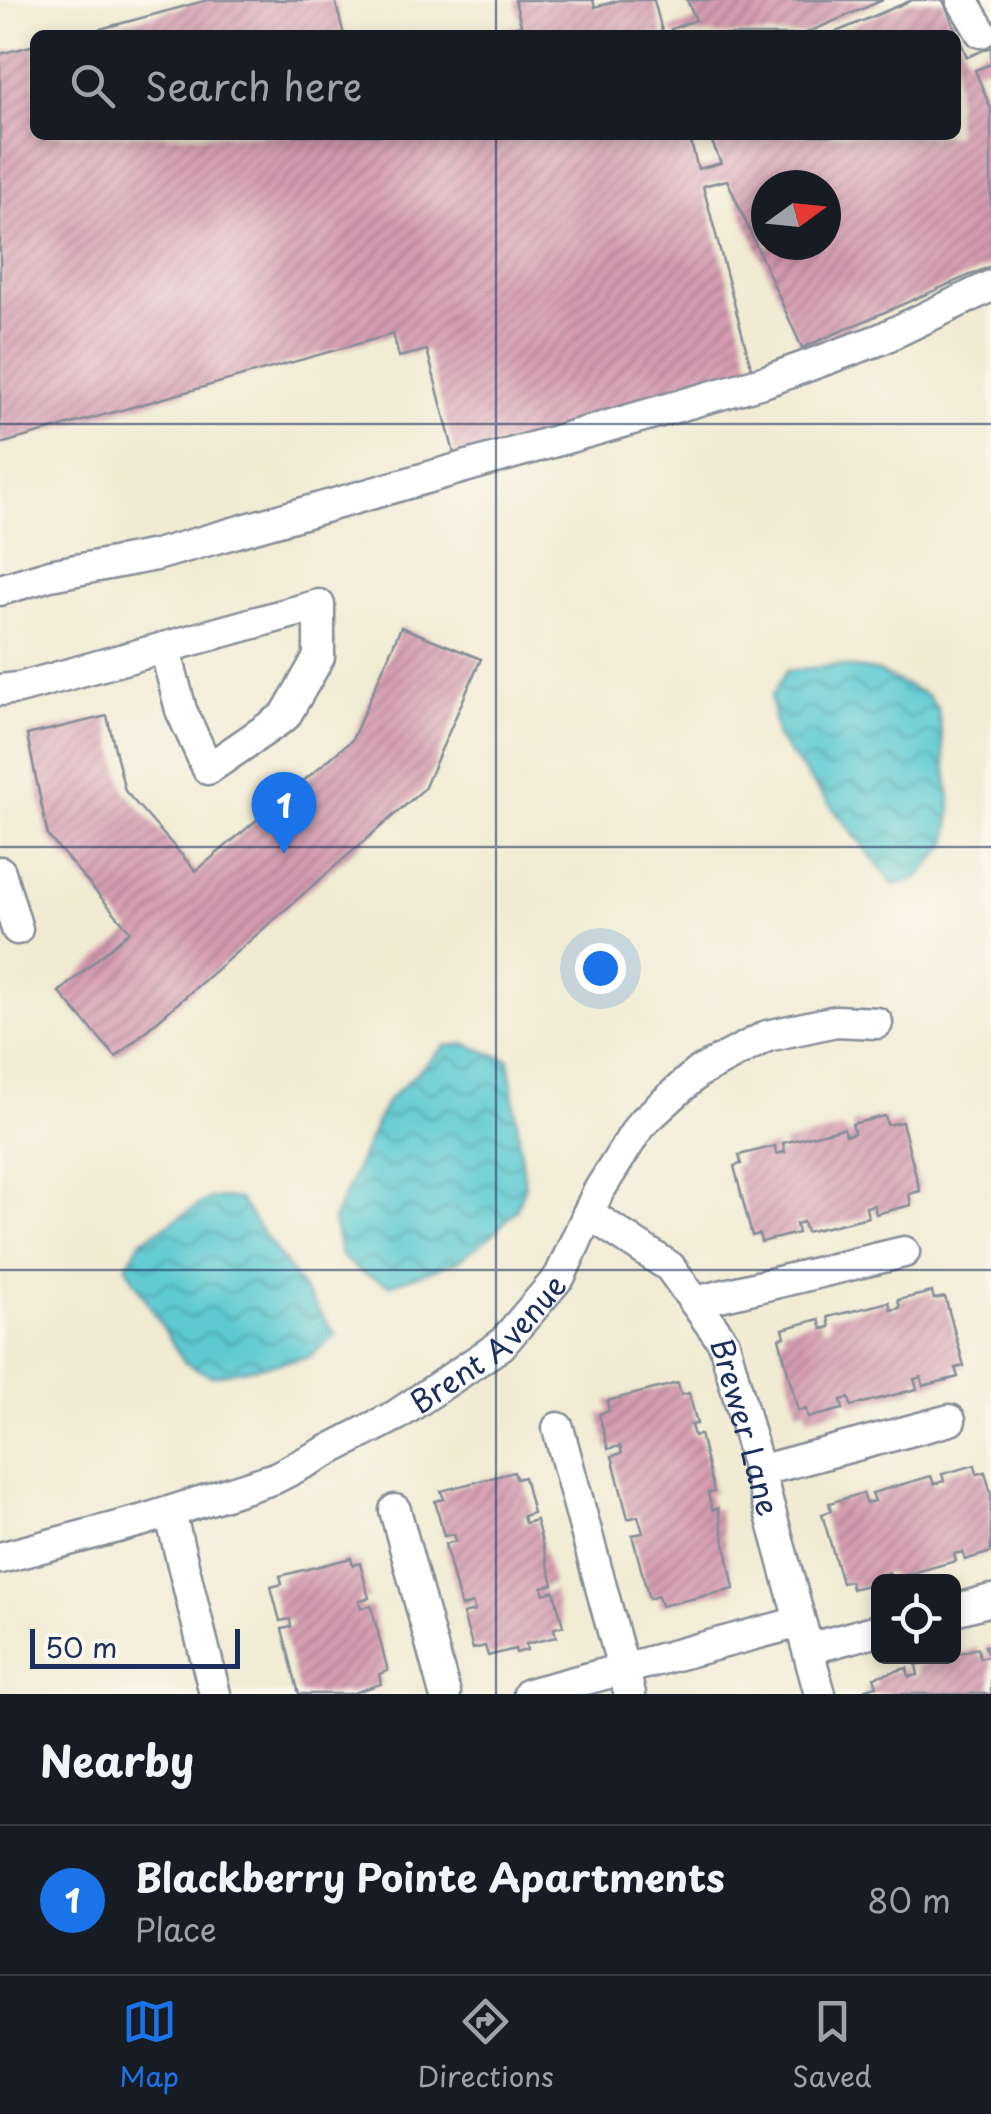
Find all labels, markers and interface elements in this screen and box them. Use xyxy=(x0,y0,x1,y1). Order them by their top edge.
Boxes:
search box xyxy=(30,30,961,140)
text: Search here xyxy=(145,57,362,114)
icon: search xyxy=(65,58,120,113)
north arrow xyxy=(751,170,841,260)
pin: 1 xyxy=(252,772,316,854)
your location xyxy=(575,943,626,994)
street label: Brent Avenue xyxy=(400,1263,575,1423)
street label: Brewer Lane xyxy=(701,1333,793,1521)
map controls xyxy=(871,1574,961,1664)
button: locate xyxy=(871,1574,961,1664)
scale bar xyxy=(30,1624,240,1668)
text: 50 m xyxy=(45,1625,118,1668)
text: Nearby xyxy=(40,1728,194,1791)
text: Blackberry Pointe Apartments xyxy=(135,1848,725,1905)
text: 1 xyxy=(65,1876,80,1924)
text: 80 m xyxy=(867,1876,951,1924)
text: Place xyxy=(135,1905,217,1953)
tab: Map xyxy=(119,1994,179,2097)
tab: Directions xyxy=(418,1994,554,2097)
tab: Saved xyxy=(792,1994,872,2097)

